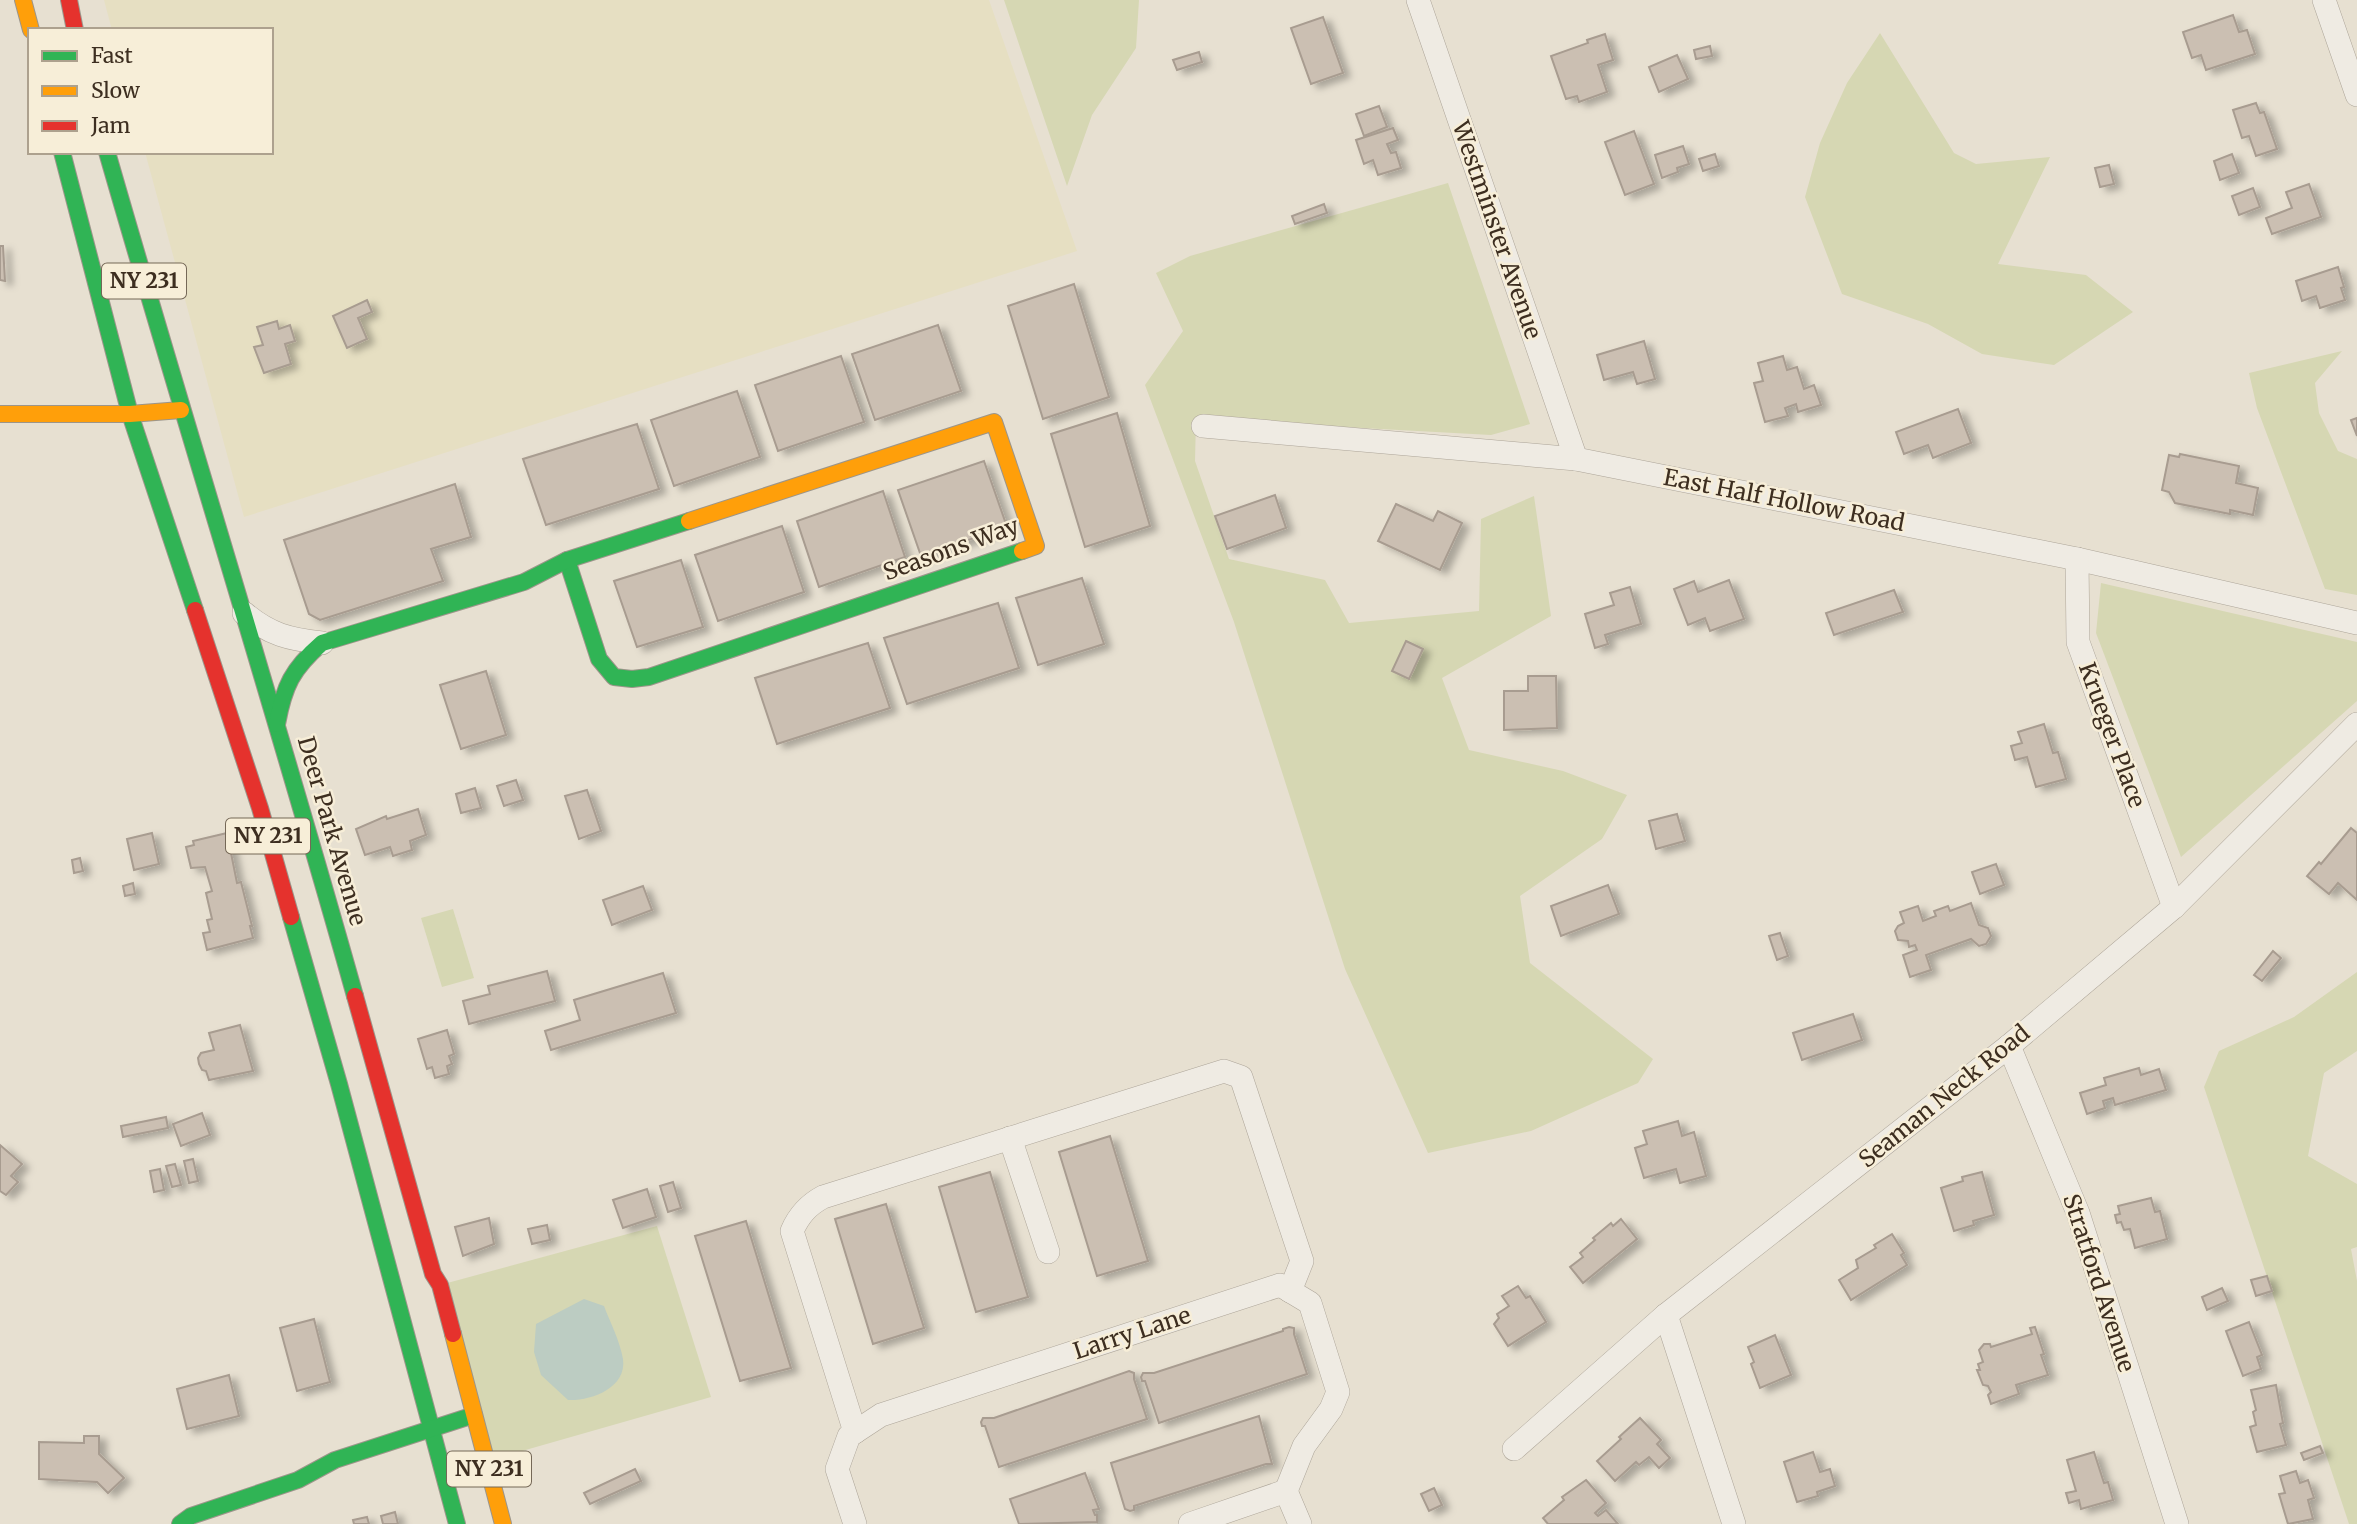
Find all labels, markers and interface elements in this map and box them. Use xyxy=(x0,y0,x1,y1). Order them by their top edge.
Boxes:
legend xyxy=(28,28,273,154)
text: Fast xyxy=(91,42,133,69)
text: Slow xyxy=(91,77,140,104)
text: Jam xyxy=(90,112,130,139)
street label: Westminster Avenue xyxy=(1446,116,1548,343)
road number: NY 231 xyxy=(102,264,186,298)
street label: East Half Hollow Road xyxy=(1661,462,1907,537)
street label: Seasons Way xyxy=(879,510,1023,587)
street label: Krueger Place xyxy=(2073,658,2152,811)
street label: Deer Park Avenue xyxy=(292,733,373,929)
road number: NY 231 xyxy=(226,818,310,854)
street label: Seaman Neck Road xyxy=(1852,1018,2035,1173)
street label: Stratford Avenue xyxy=(2057,1190,2142,1376)
street label: Larry Lane xyxy=(1069,1300,1194,1365)
road number: NY 231 xyxy=(447,1452,531,1486)

